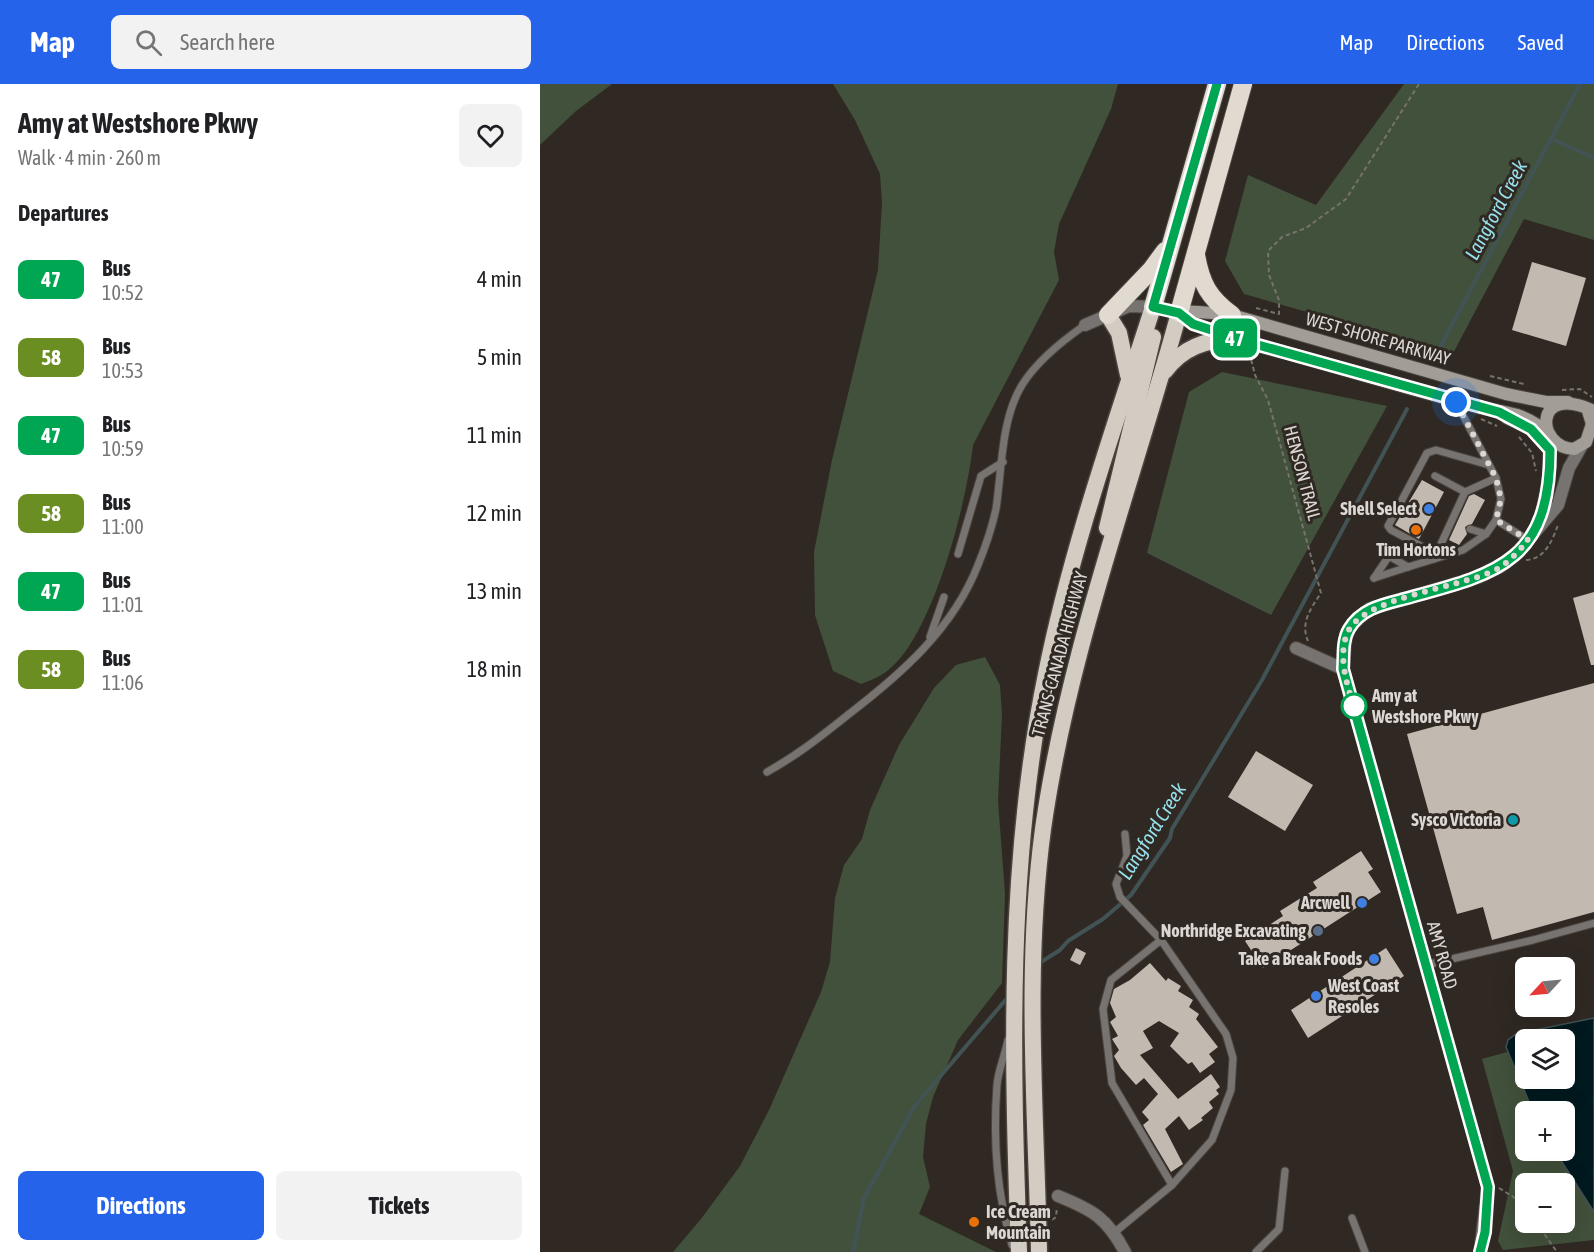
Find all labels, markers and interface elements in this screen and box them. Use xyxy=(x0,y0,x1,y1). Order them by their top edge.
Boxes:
search box xyxy=(111,15,531,69)
text: Map xyxy=(30,26,75,58)
icon: search xyxy=(132,26,165,59)
text: Search here xyxy=(180,29,275,55)
text: Map xyxy=(1339,30,1373,54)
text: Directions xyxy=(1406,30,1485,54)
text: Saved xyxy=(1518,30,1564,54)
button: heart xyxy=(459,104,522,167)
text: Amy at Westshore Pkwy xyxy=(18,107,258,139)
text: Walk · 4 min · 260 m xyxy=(18,146,161,169)
water label: Langford Creek xyxy=(1460,156,1531,263)
text: Departures xyxy=(18,200,108,226)
text: Bus xyxy=(102,255,131,281)
text: 4 min xyxy=(477,266,522,292)
text: 47 xyxy=(41,267,61,291)
text: 10:52 xyxy=(102,281,144,304)
street label: WEST SHORE PARKWAY xyxy=(1303,308,1453,369)
line badge: 47 xyxy=(1208,318,1262,358)
text: 47 xyxy=(1225,326,1245,350)
text: Bus xyxy=(102,333,131,359)
text: 5 min xyxy=(477,344,522,370)
text: 58 xyxy=(41,345,61,369)
text: 10:53 xyxy=(102,359,144,382)
your location xyxy=(1441,387,1471,417)
text: Bus xyxy=(102,411,131,437)
text: 11 min xyxy=(467,422,522,448)
text: 47 xyxy=(41,423,61,447)
street label: HENSON TRAIL xyxy=(1280,423,1325,523)
text: 10:59 xyxy=(102,437,144,460)
text: Bus xyxy=(102,489,131,515)
place label: Shell Select xyxy=(1340,498,1418,519)
text: 12 min xyxy=(467,500,522,526)
text: 58 xyxy=(41,501,61,525)
marker: Shell Select xyxy=(1422,502,1436,516)
text: 11:00 xyxy=(102,515,144,538)
marker: Tim Hortons xyxy=(1409,523,1423,537)
place label: Tim Hortons xyxy=(1376,539,1456,560)
text: Bus xyxy=(102,567,131,593)
street label: TRANS-CANADA HIGHWAY xyxy=(1027,569,1092,739)
text: 13 min xyxy=(467,578,522,604)
text: 47 xyxy=(41,579,61,603)
text: 11:01 xyxy=(102,593,144,616)
text: Bus xyxy=(102,645,131,671)
text: 18 min xyxy=(467,656,522,682)
text: 58 xyxy=(41,657,61,681)
text: 11:06 xyxy=(102,671,144,694)
place label: Amy at Westshore Pkwy xyxy=(1371,685,1479,727)
marker: Amy at Westshore Pkwy xyxy=(1341,693,1367,719)
water label: Langford Creek xyxy=(1113,778,1190,883)
place label: Sysco Victoria xyxy=(1411,809,1501,830)
marker: Sysco Victoria xyxy=(1506,813,1520,827)
place label: Arcwell xyxy=(1300,892,1350,913)
marker: Arcwell xyxy=(1355,896,1369,910)
street label: AMY ROAD xyxy=(1423,919,1462,991)
place label: Northridge Excavating xyxy=(1161,920,1306,941)
marker: Northridge Excavating xyxy=(1311,924,1325,938)
place label: Take a Break Foods xyxy=(1238,948,1363,969)
marker: Take a Break Foods xyxy=(1367,952,1381,966)
north arrow xyxy=(1515,957,1575,1017)
map controls xyxy=(1515,957,1575,1233)
place label: West Coast Resoles xyxy=(1327,975,1400,1017)
marker: West Coast Resoles xyxy=(1309,989,1323,1003)
button: layers xyxy=(1515,1029,1575,1089)
button: + xyxy=(1515,1101,1575,1161)
button: Directions xyxy=(18,1171,264,1240)
button: Tickets xyxy=(276,1171,522,1240)
button: − xyxy=(1515,1173,1575,1233)
place label: Ice Cream Mountain xyxy=(986,1201,1051,1243)
marker: Ice Cream Mountain xyxy=(967,1215,981,1229)

